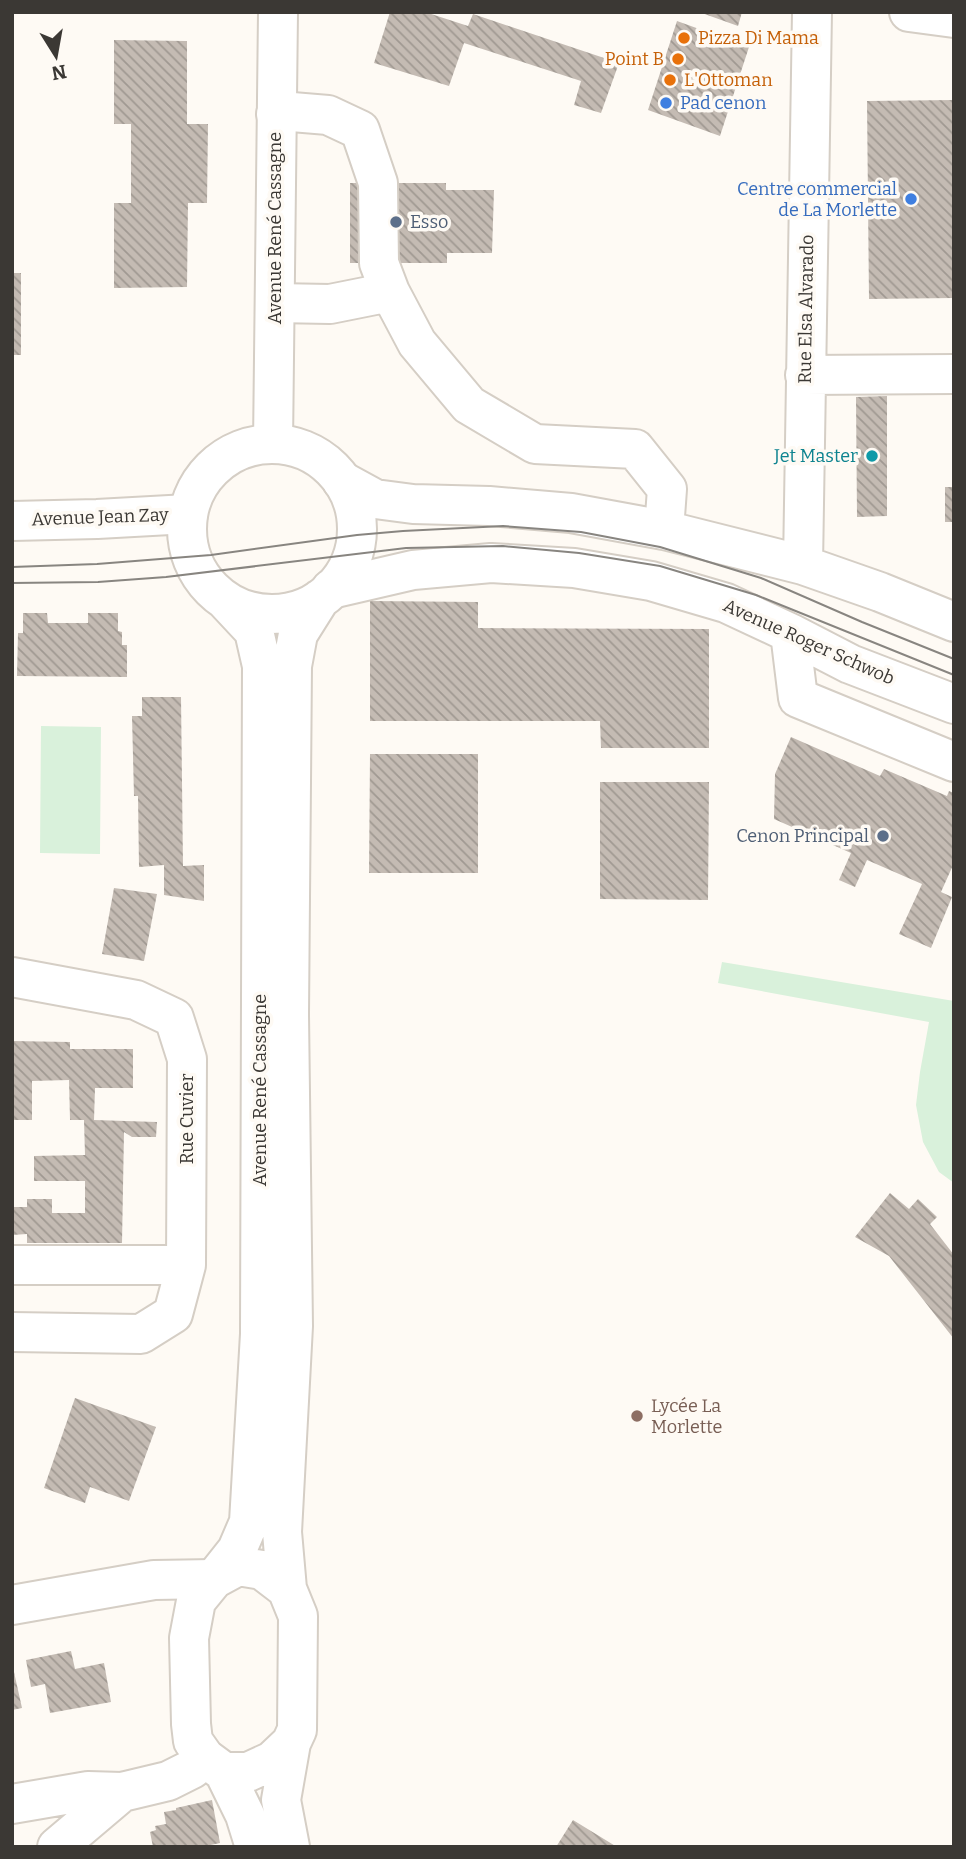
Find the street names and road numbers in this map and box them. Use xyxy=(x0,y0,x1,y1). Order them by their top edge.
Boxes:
street label: Avenue René Cassagne xyxy=(264,132,286,324)
street label: Rue Elsa Alvarado xyxy=(794,234,818,384)
street label: Avenue Jean Zay xyxy=(31,504,169,530)
street label: Avenue Roger Schwob xyxy=(720,594,898,690)
street label: Avenue René Cassagne xyxy=(249,994,271,1186)
street label: Rue Cuvier xyxy=(176,1074,198,1164)

